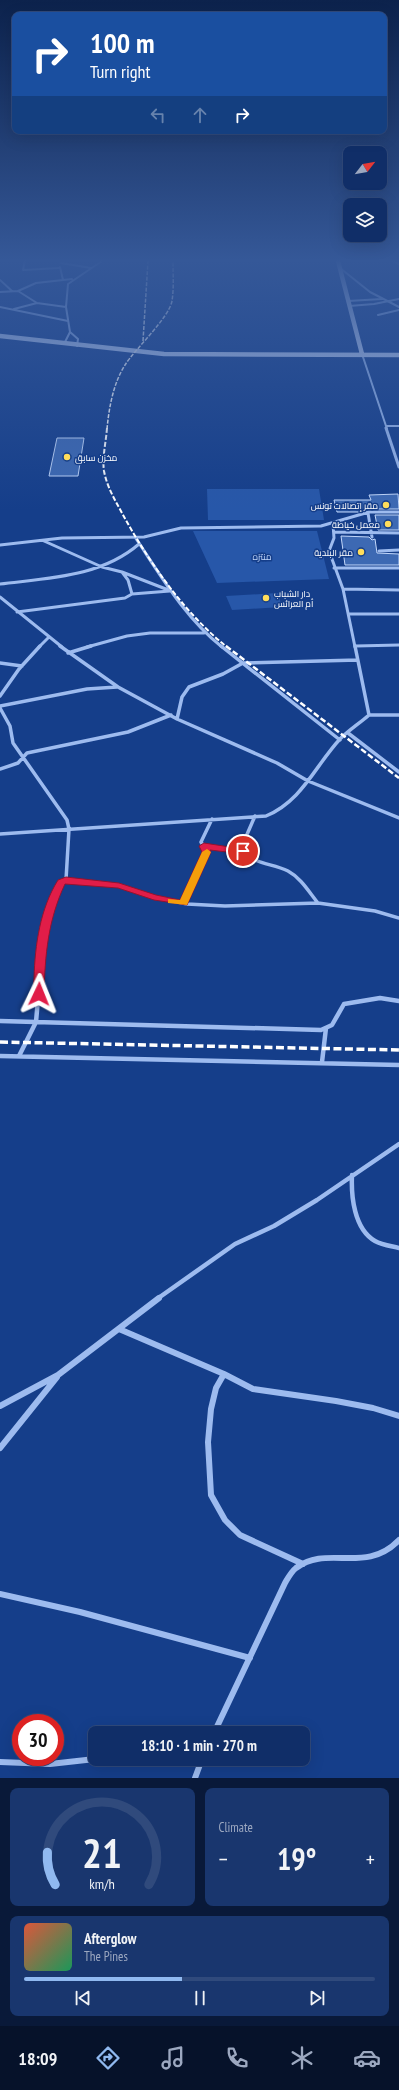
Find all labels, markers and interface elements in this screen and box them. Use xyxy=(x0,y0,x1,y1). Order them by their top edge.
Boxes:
text: 100 m xyxy=(90,24,154,61)
icon: right xyxy=(24,28,76,80)
text: Turn right xyxy=(90,60,150,83)
icon: left xyxy=(147,104,169,126)
icon: ahead xyxy=(189,104,211,126)
icon: right xyxy=(231,104,253,126)
north arrow xyxy=(343,146,387,190)
map controls xyxy=(343,146,387,242)
button: layers xyxy=(343,198,387,242)
marker: مخزن سابق xyxy=(62,452,72,462)
place label: مخزن سابق xyxy=(75,452,118,464)
place label: مقر إتصالات تونس xyxy=(311,500,378,512)
marker: مقر إتصالات تونس xyxy=(381,500,391,510)
place label: معمل خياطة xyxy=(332,519,380,530)
marker: معمل خياطة xyxy=(383,519,393,529)
place label: مقر البلدية xyxy=(314,547,353,558)
marker: مقر البلدية xyxy=(356,547,366,557)
park label: منتزه xyxy=(252,551,272,562)
place label: دار الشباب أم العرائس xyxy=(274,588,314,610)
marker: دار الشباب أم العرائس xyxy=(261,593,271,603)
pin xyxy=(226,834,260,868)
icon: arrive xyxy=(232,840,254,862)
position arrow xyxy=(18,973,60,1015)
speed limit sign: 30 xyxy=(12,1714,64,1766)
text: 18:10 · 1 min · 270 m xyxy=(141,1736,257,1755)
text: Climate xyxy=(219,1819,253,1836)
text: 21 xyxy=(82,1826,122,1879)
text: 19° xyxy=(277,1839,317,1878)
text: − xyxy=(219,1845,228,1873)
text: + xyxy=(366,1845,375,1873)
text: km/h xyxy=(90,1874,115,1893)
text: Afterglow xyxy=(84,1929,136,1948)
text: The Pines xyxy=(84,1948,128,1965)
icon: previous xyxy=(72,1987,94,2009)
icon: pause xyxy=(189,1987,211,2009)
icon: next xyxy=(306,1987,328,2009)
icon: directions xyxy=(94,2044,122,2072)
icon: music xyxy=(159,2044,187,2072)
icon: phone xyxy=(223,2044,251,2072)
icon: climate xyxy=(288,2044,316,2072)
icon: car xyxy=(353,2044,381,2072)
text: 18:09 xyxy=(18,2047,57,2070)

